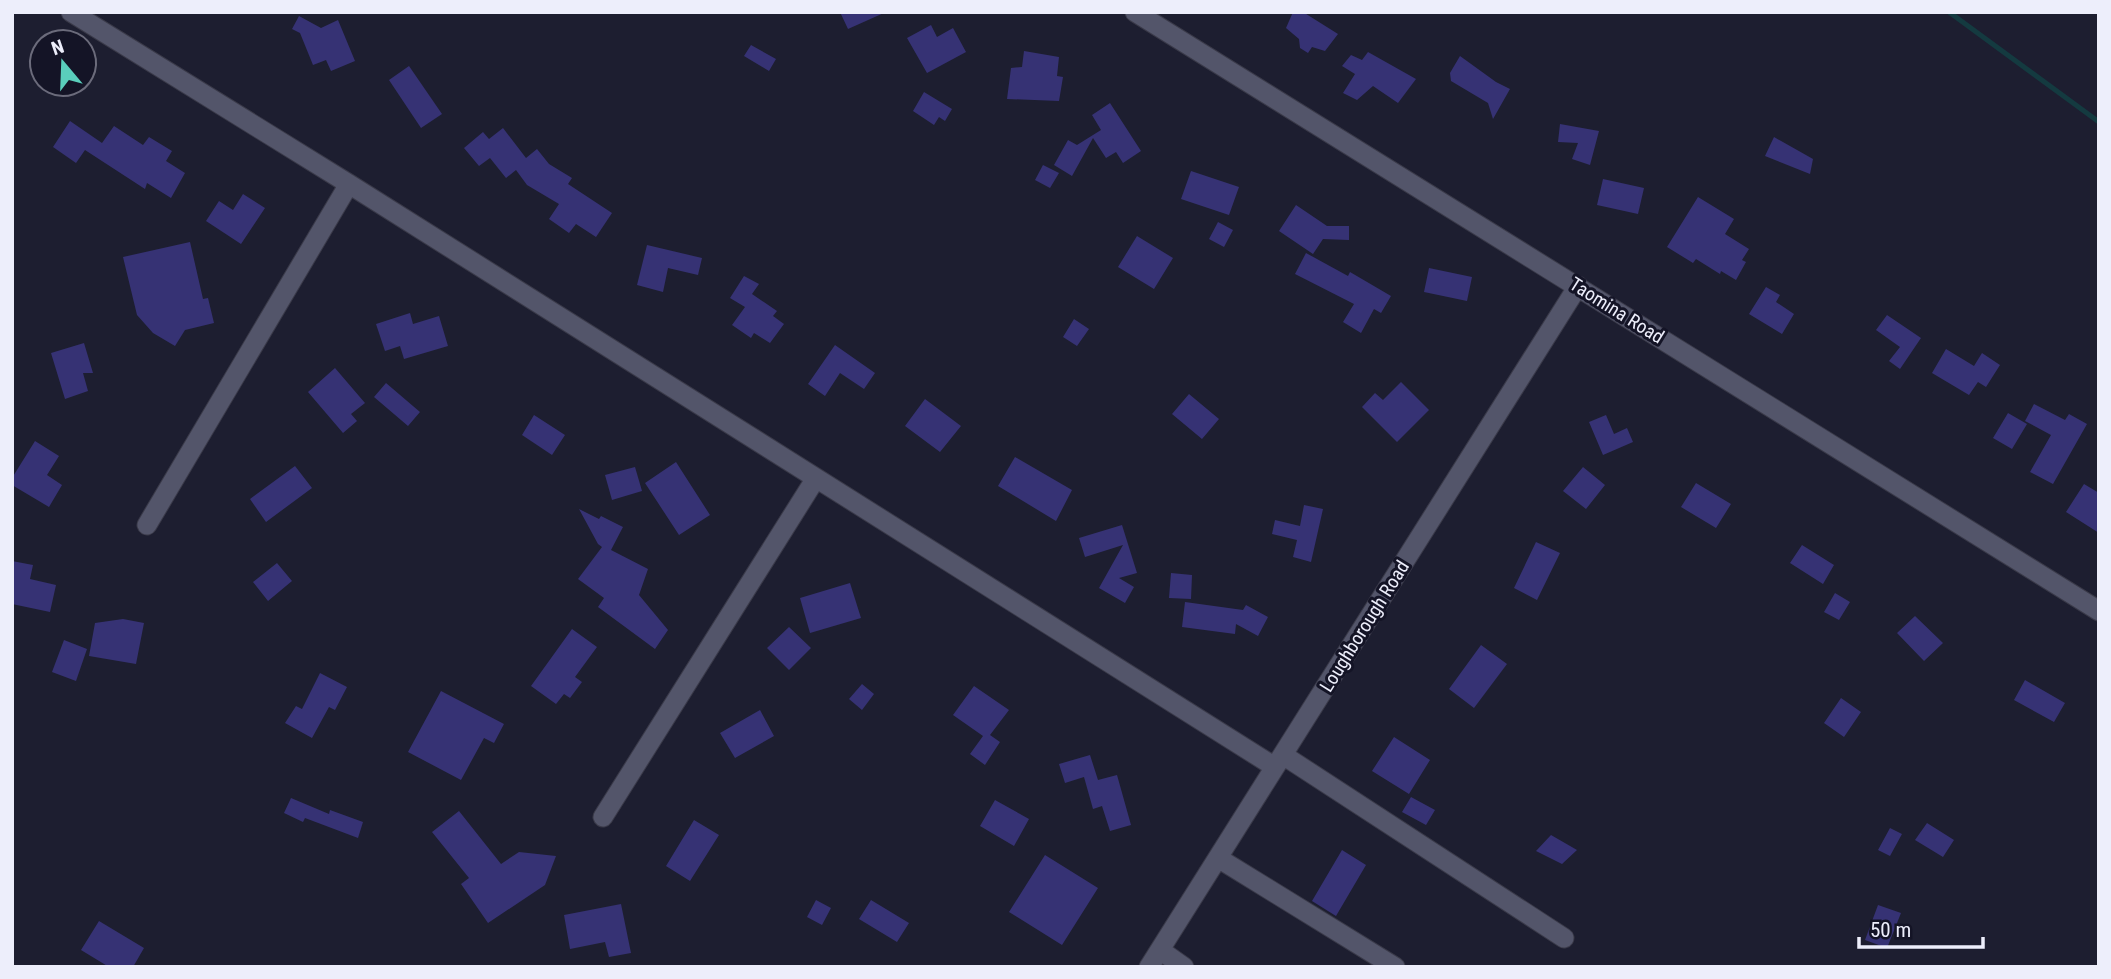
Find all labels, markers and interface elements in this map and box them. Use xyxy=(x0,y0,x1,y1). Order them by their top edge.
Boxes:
north arrow xyxy=(28,28,98,98)
text: N xyxy=(48,35,67,60)
street label: Taomina Road xyxy=(1565,272,1668,349)
street label: Loughborough Road xyxy=(1315,556,1414,696)
scale bar xyxy=(1859,906,1983,950)
text: 50 m xyxy=(1870,918,1911,942)

